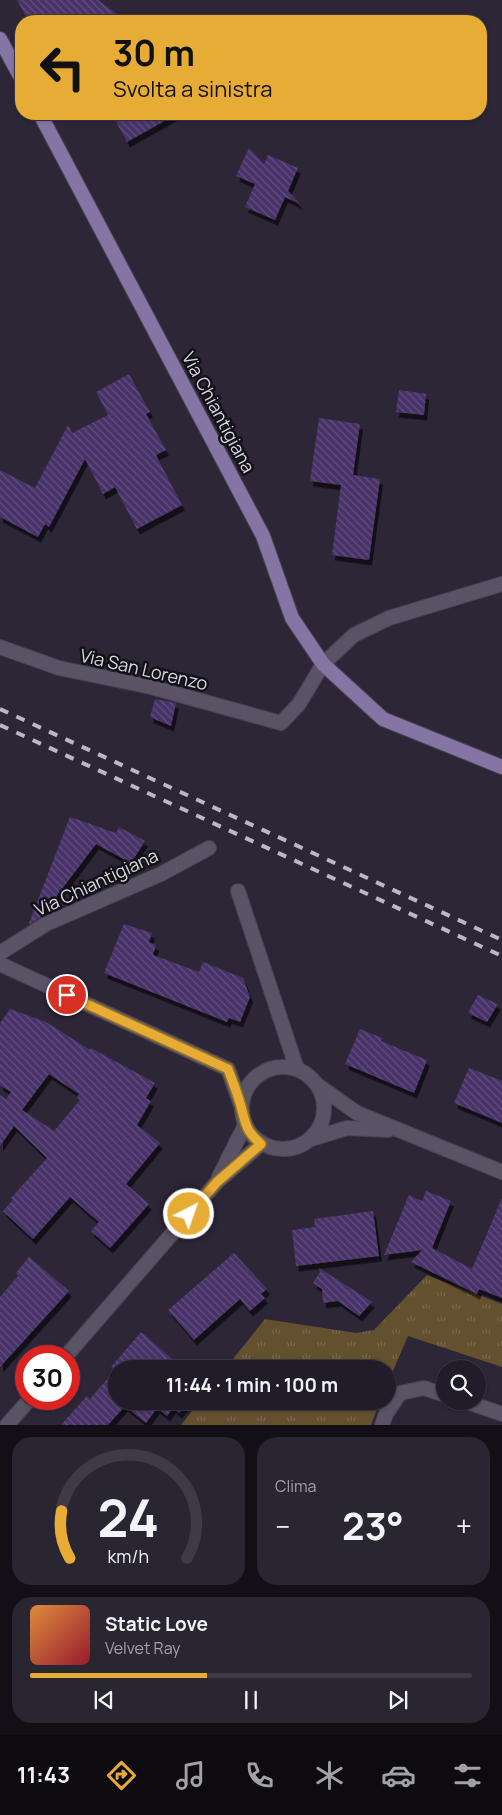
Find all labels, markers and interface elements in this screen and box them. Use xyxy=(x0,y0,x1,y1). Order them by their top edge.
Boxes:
text: 30 m xyxy=(113,29,195,77)
icon: left xyxy=(30,35,95,100)
text: Svolta a sinistra xyxy=(113,74,272,104)
street label: Via Chiantigiana xyxy=(177,347,261,477)
street label: Via San Lorenzo xyxy=(78,643,210,695)
street label: Via Chiantigiana xyxy=(30,843,162,921)
pin xyxy=(46,974,88,1016)
icon: arrive xyxy=(53,981,81,1009)
position arrow xyxy=(162,1187,214,1239)
speed limit sign: 30 xyxy=(15,1345,80,1410)
map controls xyxy=(436,1360,486,1410)
button: search xyxy=(436,1360,486,1410)
text: 11:44 · 1 min · 100 m xyxy=(166,1372,338,1398)
text: Clima xyxy=(275,1475,316,1497)
text: 24 xyxy=(98,1482,159,1553)
text: 23° xyxy=(342,1499,404,1551)
text: − xyxy=(275,1507,290,1545)
text: + xyxy=(456,1507,472,1545)
text: km/h xyxy=(108,1544,149,1568)
text: Static Love xyxy=(105,1611,208,1637)
text: Velvet Ray xyxy=(105,1637,181,1659)
icon: previous xyxy=(90,1686,118,1714)
icon: pause xyxy=(237,1686,265,1714)
icon: next xyxy=(384,1686,412,1714)
icon: directions xyxy=(104,1758,139,1793)
icon: music xyxy=(173,1758,208,1793)
icon: phone xyxy=(242,1758,277,1793)
icon: climate xyxy=(312,1758,347,1793)
icon: car xyxy=(381,1758,416,1793)
icon: filters xyxy=(450,1758,485,1793)
text: 11:43 xyxy=(17,1760,70,1790)

